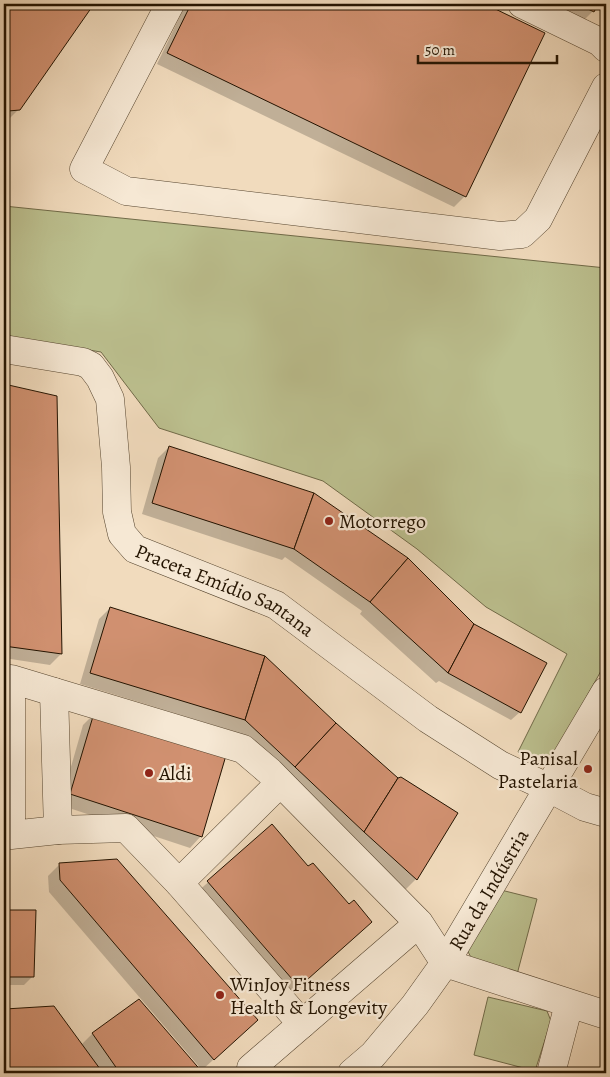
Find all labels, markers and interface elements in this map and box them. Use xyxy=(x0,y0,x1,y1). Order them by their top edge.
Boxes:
scale bar xyxy=(418,32,556,64)
text: 50 m xyxy=(425,40,455,60)
place label: Motorrego xyxy=(339,508,426,535)
marker: Motorrego xyxy=(323,515,335,527)
street label: Praceta Emídio Santana xyxy=(131,537,320,644)
place label: Panisal Pastelaria xyxy=(498,745,579,795)
place label: Aldi xyxy=(158,760,192,787)
marker: Panisal Pastelaria xyxy=(582,763,594,775)
marker: Aldi xyxy=(143,767,155,779)
street label: Rua da Indústria xyxy=(443,823,536,955)
place label: WinJoy Fitness Health & Longevity xyxy=(229,971,388,1021)
marker: WinJoy Fitness Health & Longevity xyxy=(214,989,226,1001)

